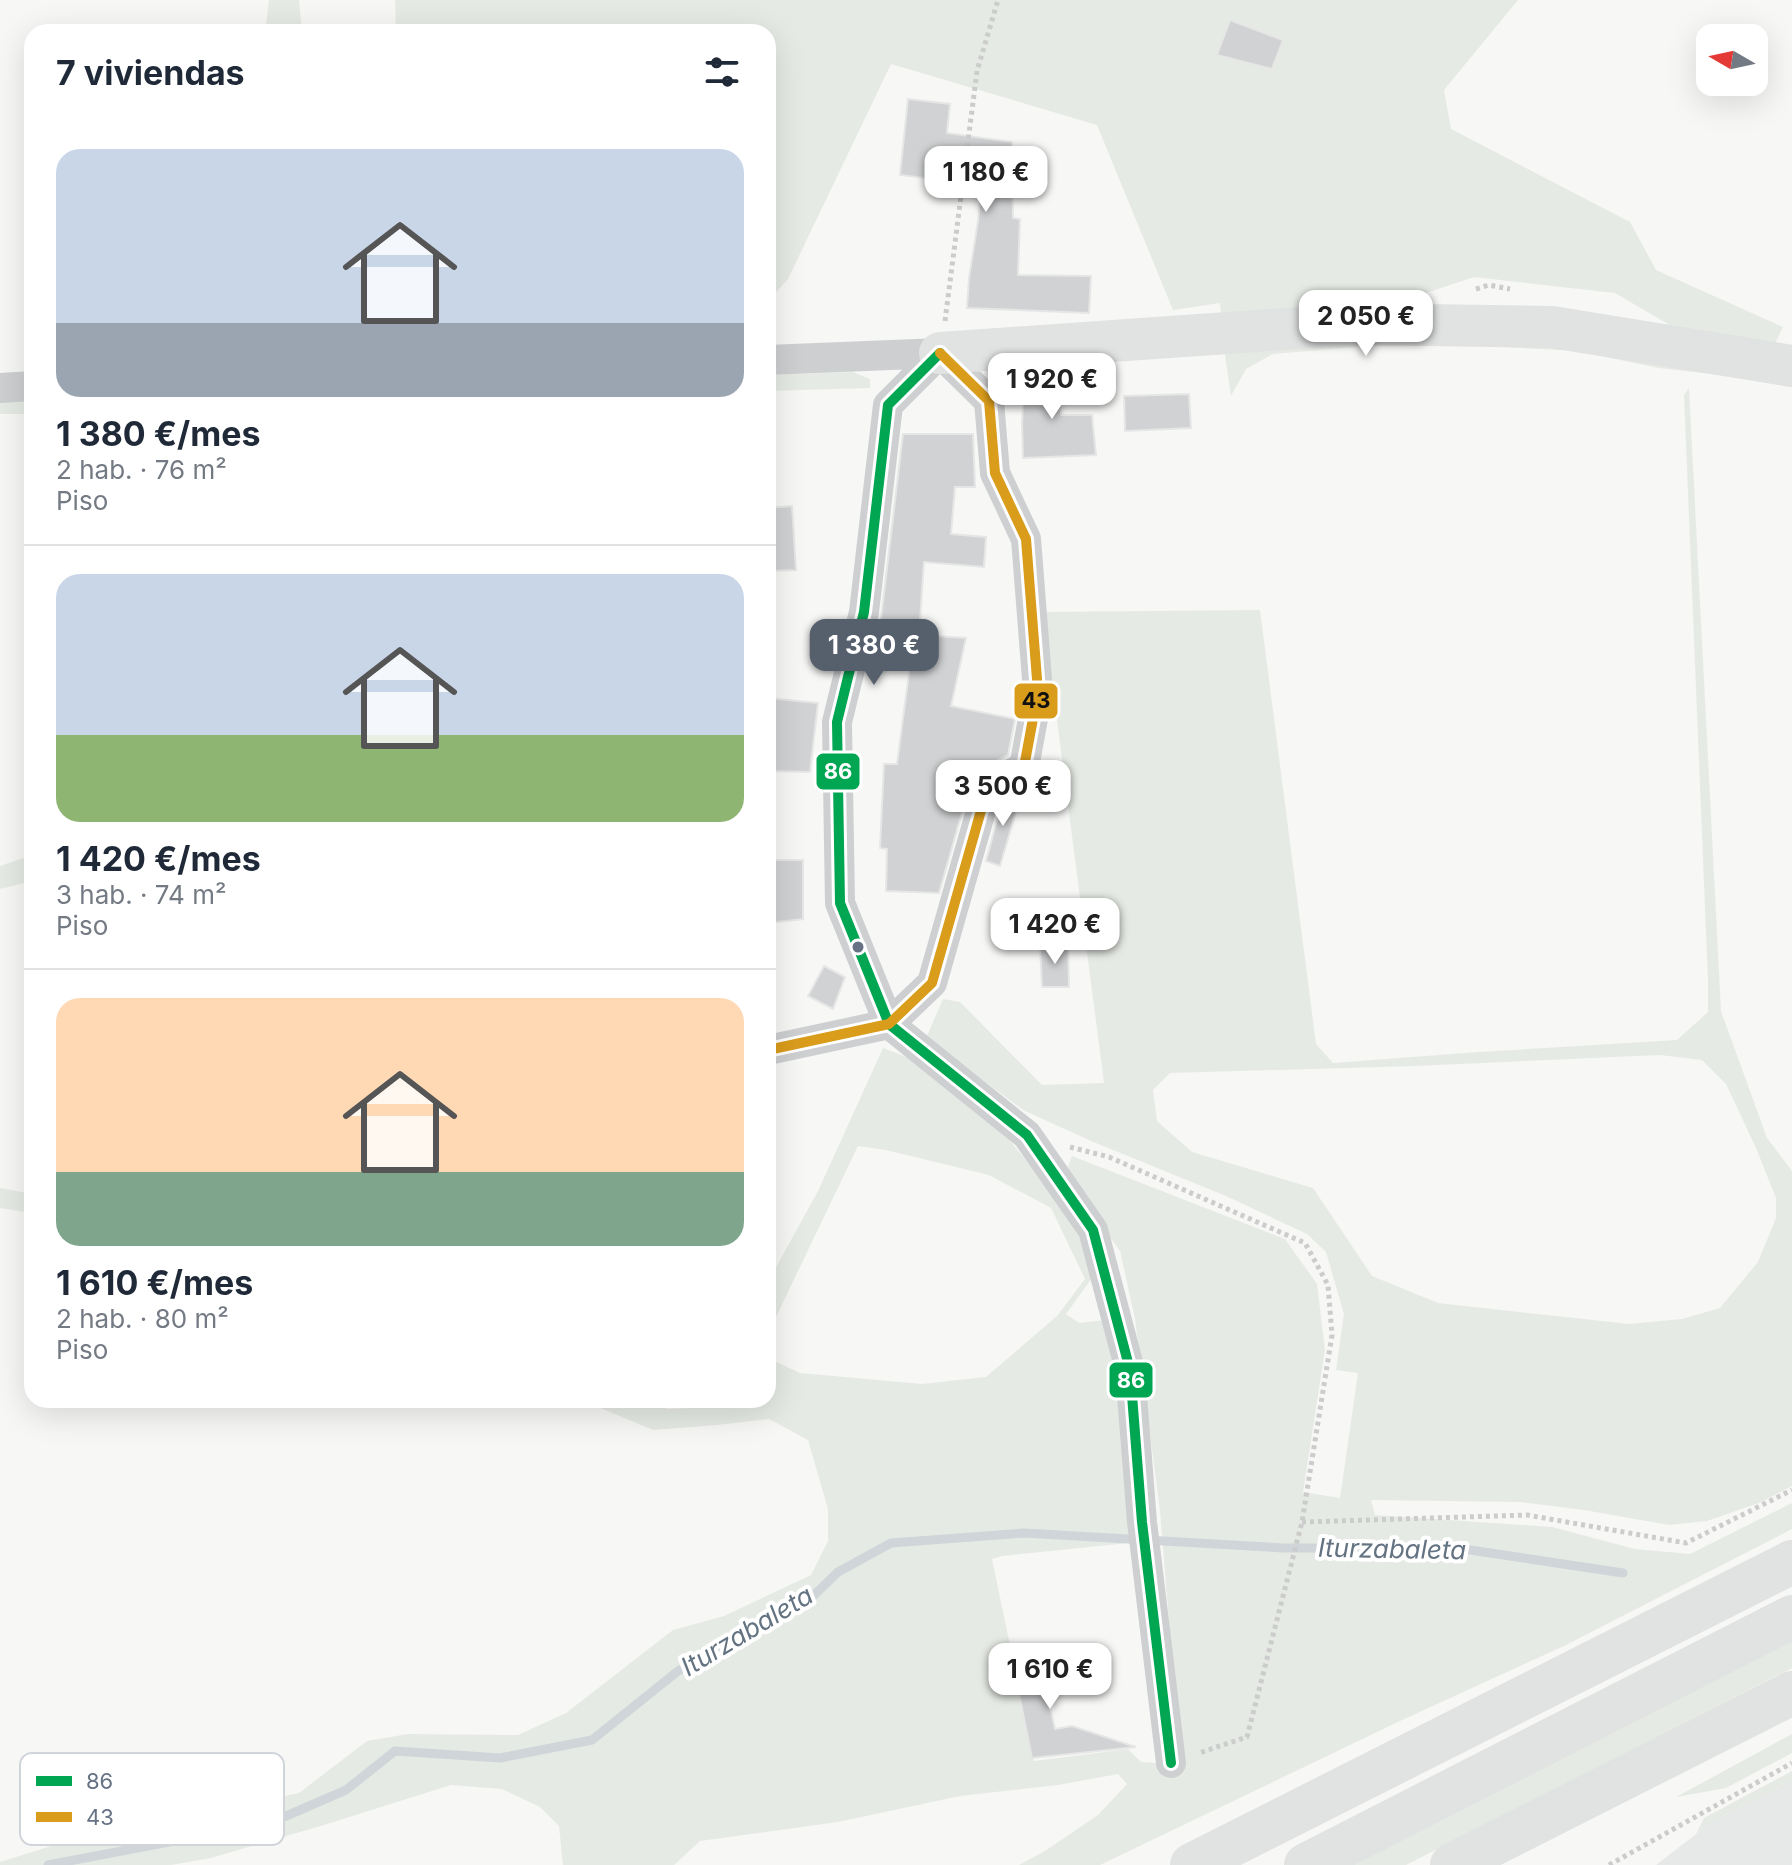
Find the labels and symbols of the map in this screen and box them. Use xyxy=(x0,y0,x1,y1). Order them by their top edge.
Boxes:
north arrow xyxy=(1696,24,1768,96)
pin: 1 180 € xyxy=(912,146,1060,214)
pin: 2 050 € xyxy=(1292,290,1440,358)
pin: 1 920 € xyxy=(978,353,1126,421)
pin: 1 380 € xyxy=(800,619,948,687)
line badge: 43 xyxy=(1013,682,1059,720)
text: 43 xyxy=(1021,687,1051,713)
line badge: 86 xyxy=(815,752,861,791)
text: 86 xyxy=(824,758,852,784)
pin: 3 500 € xyxy=(929,760,1077,828)
pin: 1 420 € xyxy=(981,898,1129,966)
unlabelled marker xyxy=(850,939,866,955)
line badge: 86 xyxy=(1108,1361,1154,1399)
text: 86 xyxy=(1117,1367,1145,1393)
water label: Iturzabaleta xyxy=(1318,1532,1467,1565)
water label: Iturzabaleta xyxy=(675,1579,818,1682)
pin: 1 610 € xyxy=(976,1643,1124,1711)
legend xyxy=(20,1753,284,1845)
text: 86 xyxy=(86,1768,113,1794)
text: 43 xyxy=(86,1804,114,1830)

